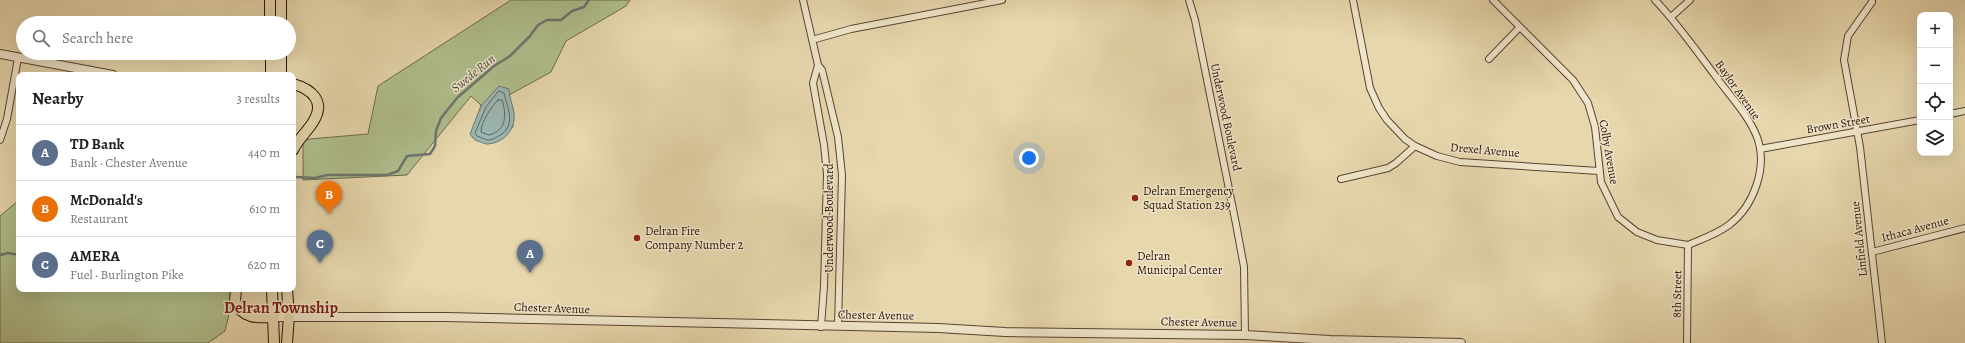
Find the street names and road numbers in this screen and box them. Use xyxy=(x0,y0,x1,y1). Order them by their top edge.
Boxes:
street label: Baylor Avenue xyxy=(1712,57,1764,123)
street label: Underwood Boulevard xyxy=(1207,62,1245,173)
street label: Brown Street xyxy=(1805,111,1871,137)
street label: Colby Avenue xyxy=(1595,118,1623,186)
street label: Drexel Avenue xyxy=(1449,139,1521,161)
street label: Underwood Boulevard xyxy=(821,163,837,273)
street label: Linfield Avenue xyxy=(1847,200,1871,278)
street label: Ithaca Avenue xyxy=(1880,212,1950,246)
street label: 8th Street xyxy=(1669,270,1685,318)
street label: Chester Avenue xyxy=(514,299,590,317)
street label: Chester Avenue xyxy=(838,306,914,324)
street label: Chester Avenue xyxy=(1161,313,1237,331)

